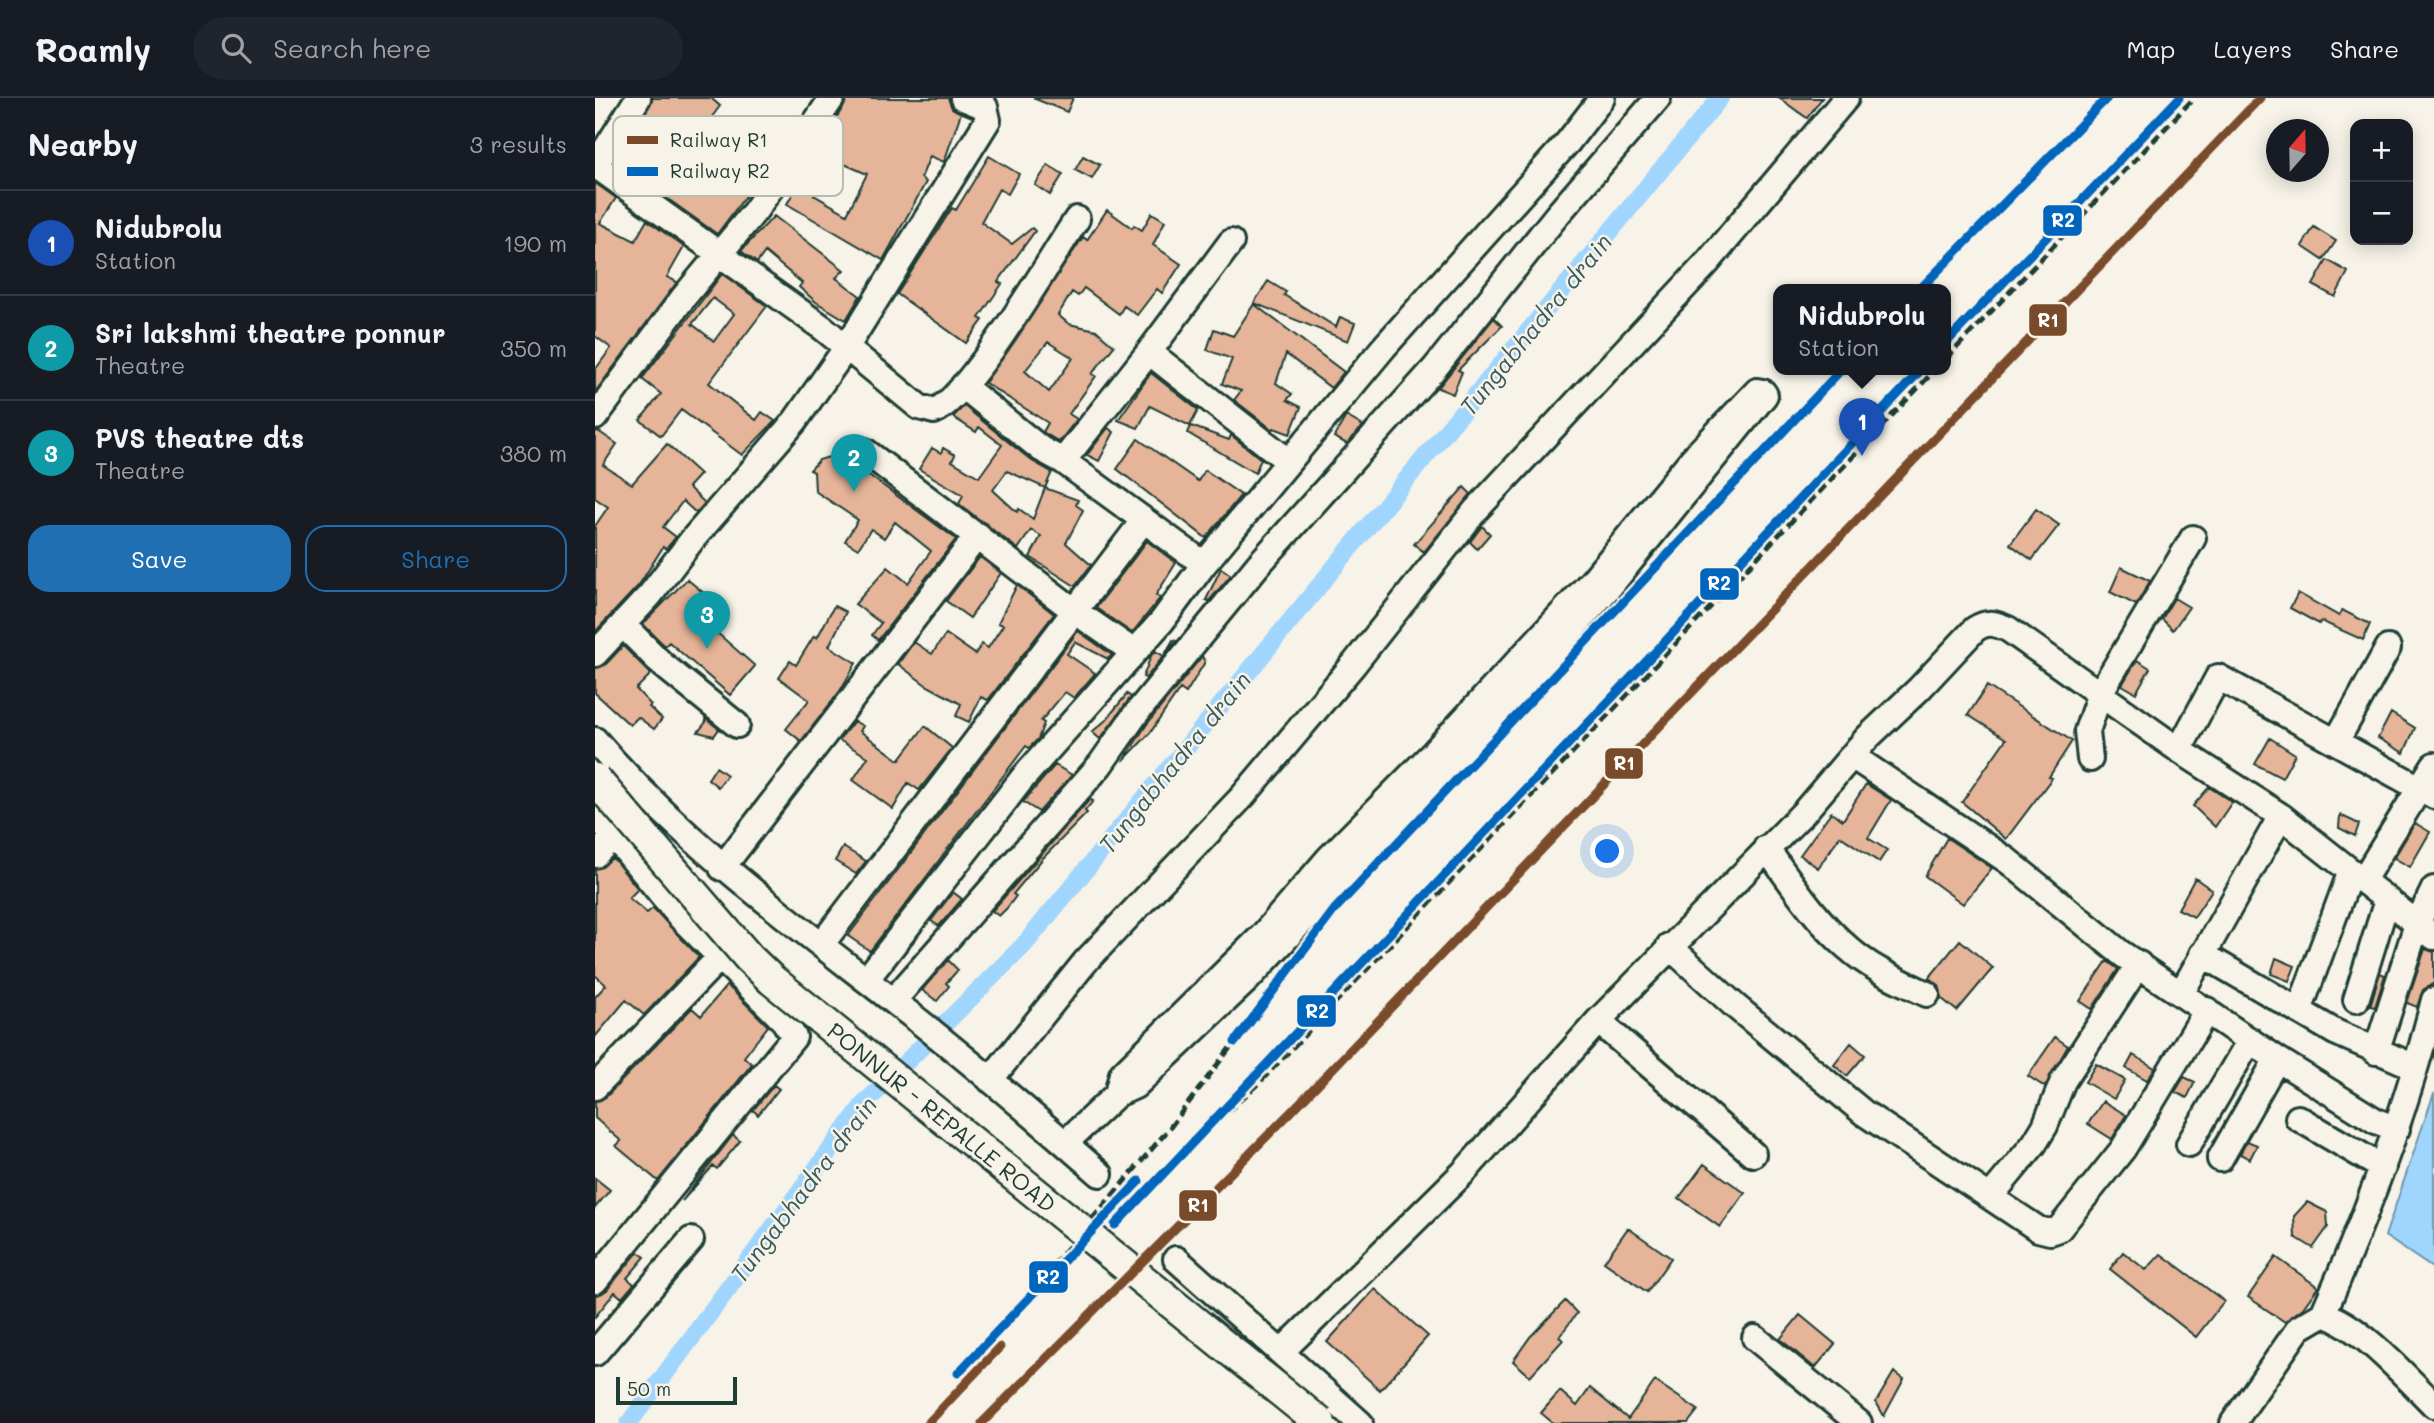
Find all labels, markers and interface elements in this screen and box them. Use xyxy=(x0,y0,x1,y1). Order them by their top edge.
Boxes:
search box xyxy=(193,17,683,80)
text: Roamly xyxy=(35,27,151,70)
icon: search xyxy=(217,29,255,67)
text: Search here xyxy=(273,31,431,65)
text: Map xyxy=(2127,33,2175,64)
text: Layers xyxy=(2213,33,2292,64)
text: Share xyxy=(2330,33,2399,64)
legend xyxy=(613,116,843,196)
north arrow xyxy=(2266,119,2329,182)
map controls xyxy=(2350,119,2413,245)
button: + xyxy=(2350,119,2413,182)
text: Nearby xyxy=(28,124,138,164)
text: Railway R1 xyxy=(670,127,768,152)
text: 3 results xyxy=(470,129,567,159)
text: Railway R2 xyxy=(670,158,770,183)
button: − xyxy=(2350,182,2413,245)
line badge: R2 xyxy=(2042,204,2083,237)
text: R2 xyxy=(2051,207,2075,232)
text: Nidubrolu xyxy=(95,211,223,245)
water label: Tungabhadra drain xyxy=(1452,227,1618,421)
text: 1 xyxy=(46,228,56,258)
text: 190 m xyxy=(503,228,567,258)
text: Station xyxy=(95,245,176,275)
popup xyxy=(1773,284,1951,375)
text: Nidubrolu xyxy=(1798,298,1926,332)
line badge: R1 xyxy=(2028,303,2068,337)
text: R1 xyxy=(2037,307,2059,332)
text: Sri lakshmi theatre ponnur xyxy=(95,316,445,350)
text: Station xyxy=(1798,332,1879,362)
text: 2 xyxy=(45,333,57,363)
text: 350 m xyxy=(500,333,567,363)
text: Theatre xyxy=(95,350,185,380)
pin: 1 xyxy=(1839,398,1885,456)
text: PVS theatre dts xyxy=(95,421,304,455)
pin: 2 xyxy=(831,434,877,492)
text: 3 xyxy=(44,438,58,468)
text: 380 m xyxy=(500,438,567,468)
text: Theatre xyxy=(95,455,185,485)
button: Save xyxy=(28,525,291,592)
button: Share xyxy=(305,525,567,592)
line badge: R2 xyxy=(1699,567,1740,601)
text: R2 xyxy=(1707,570,1731,595)
pin: 3 xyxy=(684,591,730,649)
water label: Tungabhadra drain xyxy=(1091,665,1257,859)
line badge: R1 xyxy=(1604,747,1644,780)
text: R1 xyxy=(1613,750,1635,775)
your location xyxy=(1590,834,1624,868)
line badge: R2 xyxy=(1296,994,1337,1028)
text: R2 xyxy=(1305,998,1329,1023)
street label: PONNUR - REPALLE ROAD xyxy=(821,1015,1063,1219)
water label: Tungabhadra drain xyxy=(723,1090,883,1288)
line badge: R1 xyxy=(1178,1189,1218,1222)
text: R1 xyxy=(1187,1192,1209,1217)
line badge: R2 xyxy=(1028,1260,1069,1294)
text: R2 xyxy=(1036,1264,1060,1289)
scale bar xyxy=(616,1374,737,1406)
text: 50 m xyxy=(627,1376,671,1401)

